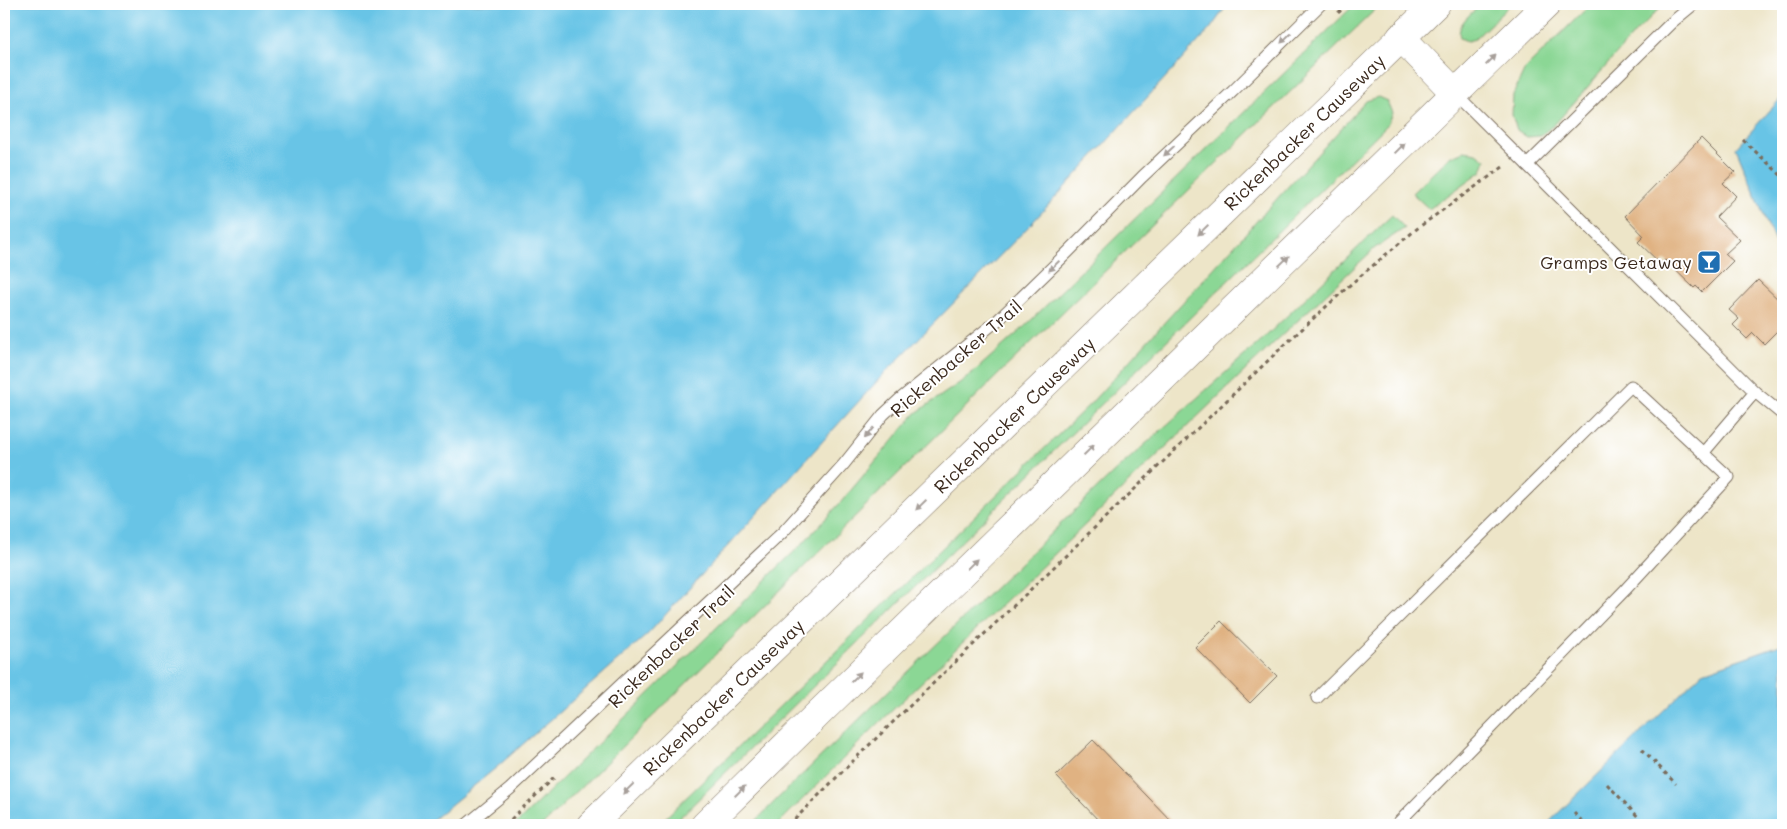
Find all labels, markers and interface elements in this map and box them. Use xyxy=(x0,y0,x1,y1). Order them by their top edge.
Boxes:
one-way arrow xyxy=(1281,32,1293,44)
street label: Rickenbacker Causeway xyxy=(1218,49,1390,215)
one-way arrow xyxy=(1485,54,1497,66)
one-way arrow xyxy=(1394,142,1406,154)
one-way arrow xyxy=(1164,145,1176,157)
one-way arrow xyxy=(1198,224,1210,236)
bar icon: Gramps Getaway xyxy=(1696,249,1722,275)
place label: Gramps Getaway xyxy=(1540,250,1692,274)
one-way arrow xyxy=(1277,255,1289,267)
one-way arrow xyxy=(1048,260,1060,272)
street label: Rickenbacker Trail xyxy=(885,294,1027,422)
street label: Rickenbacker Causeway xyxy=(928,332,1100,498)
one-way arrow xyxy=(863,426,874,439)
one-way arrow xyxy=(1083,444,1095,456)
one-way arrow xyxy=(915,499,927,511)
one-way arrow xyxy=(966,558,978,570)
street label: Rickenbacker Trail xyxy=(602,579,740,713)
street label: Rickenbacker Causeway xyxy=(637,614,809,780)
one-way arrow xyxy=(849,671,861,683)
one-way arrow xyxy=(622,783,634,795)
one-way arrow xyxy=(734,785,746,797)

